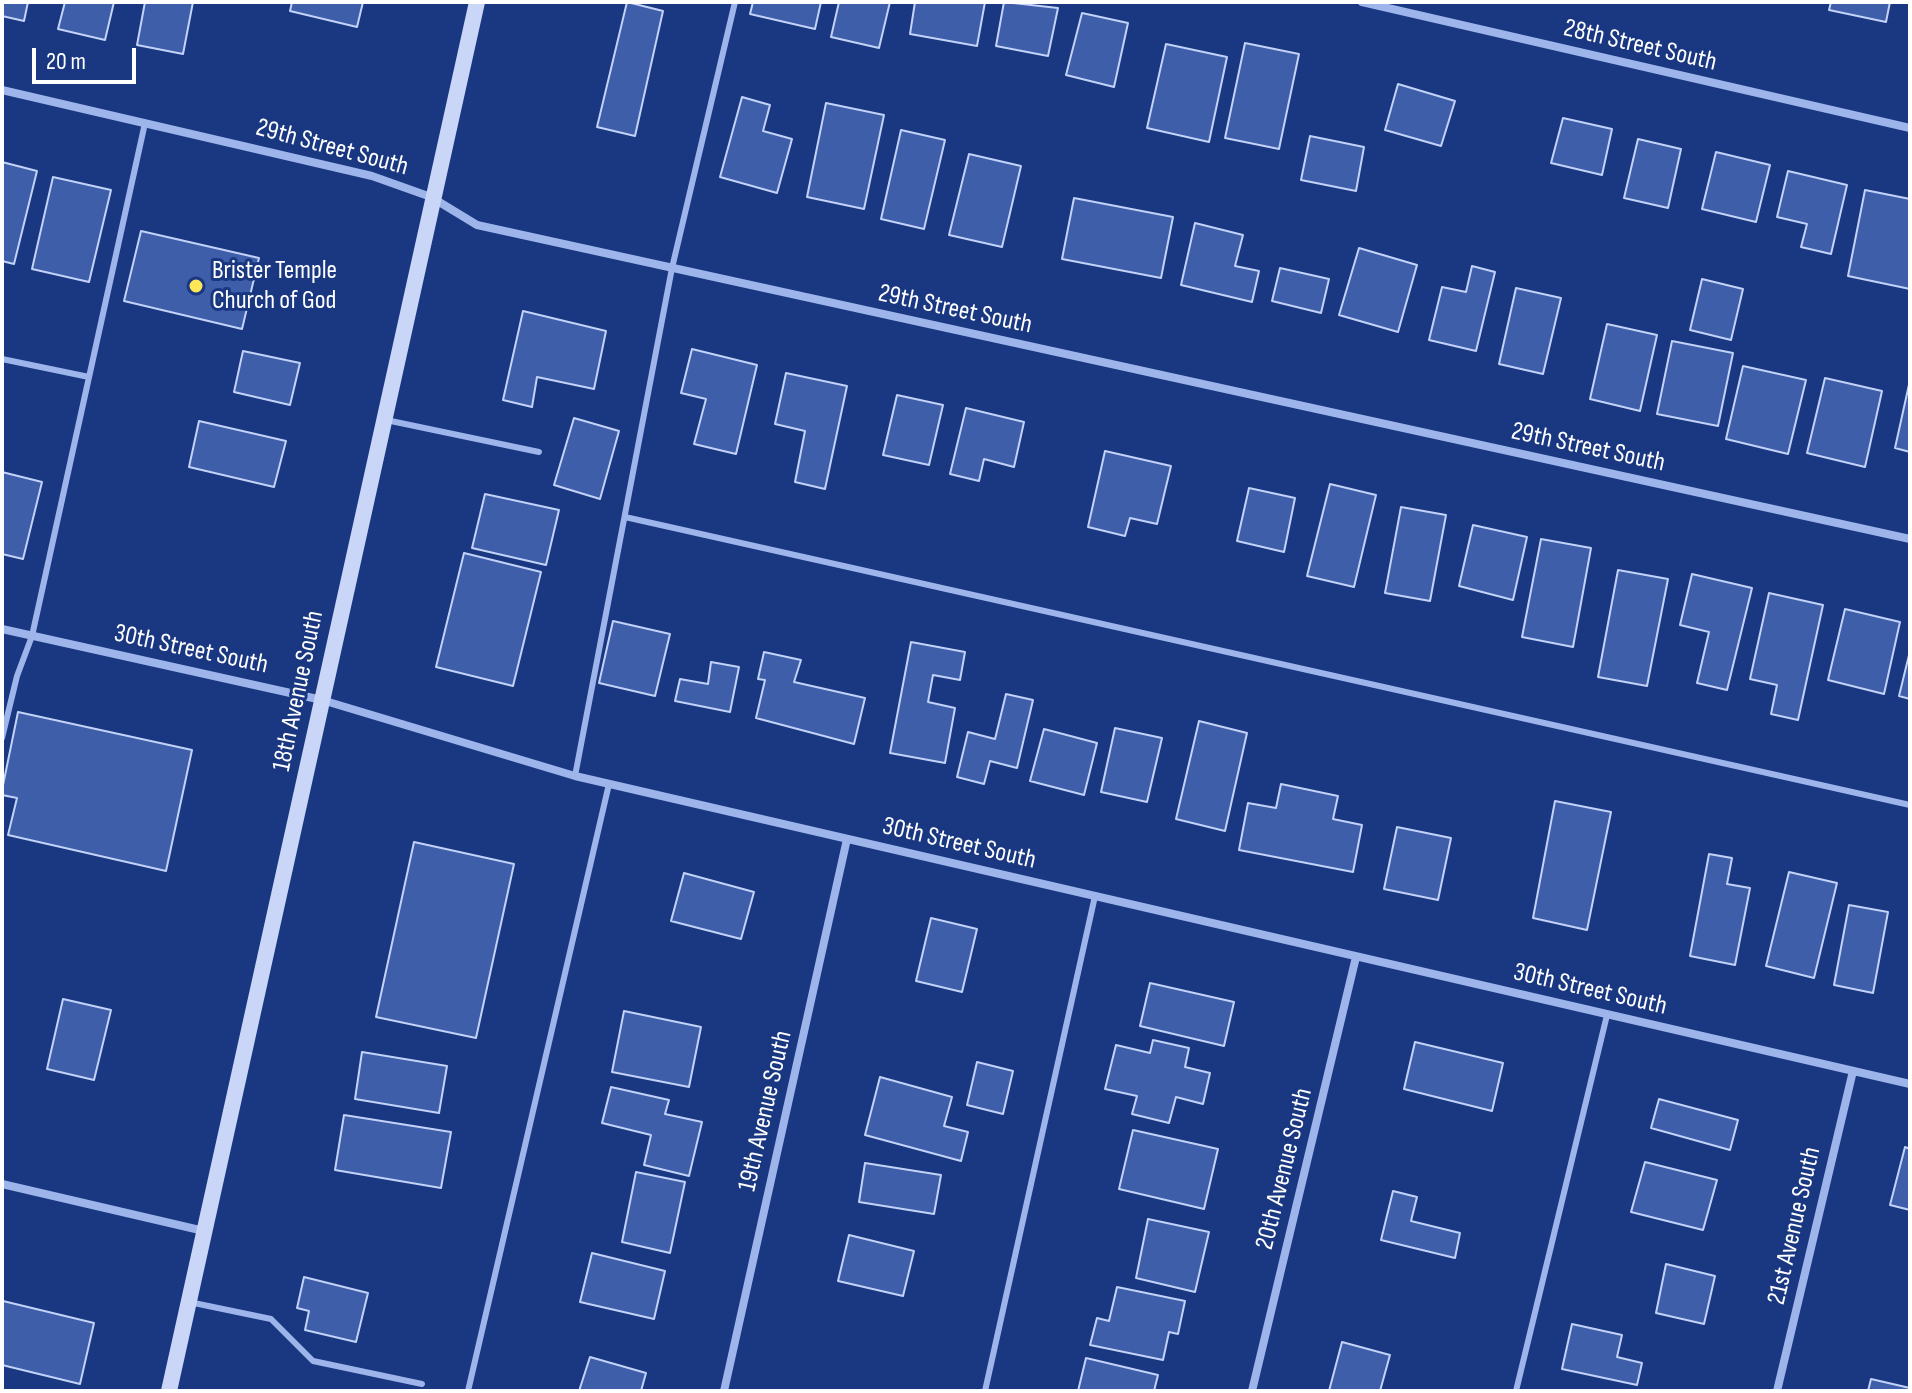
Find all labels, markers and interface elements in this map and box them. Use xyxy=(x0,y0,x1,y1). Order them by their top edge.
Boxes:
street label: 28th Street South xyxy=(1560,13,1720,79)
scale bar xyxy=(36,32,140,82)
text: 20 m xyxy=(46,47,86,76)
street label: 29th Street South xyxy=(252,113,412,183)
place label: Brister Temple Church of God xyxy=(212,255,337,316)
marker: Brister Temple Church of God xyxy=(187,277,205,295)
street label: 29th Street South xyxy=(875,278,1035,342)
street label: 29th Street South xyxy=(1508,416,1668,480)
street label: 18th Avenue South xyxy=(267,608,331,774)
street label: 30th Street South xyxy=(111,618,271,682)
street label: 30th Street South xyxy=(879,811,1039,877)
street label: 30th Street South xyxy=(1510,957,1670,1023)
street label: 19th Avenue South xyxy=(732,1028,800,1194)
street label: 20th Avenue South xyxy=(1250,1085,1320,1253)
street label: 21st Avenue South xyxy=(1762,1144,1828,1308)

